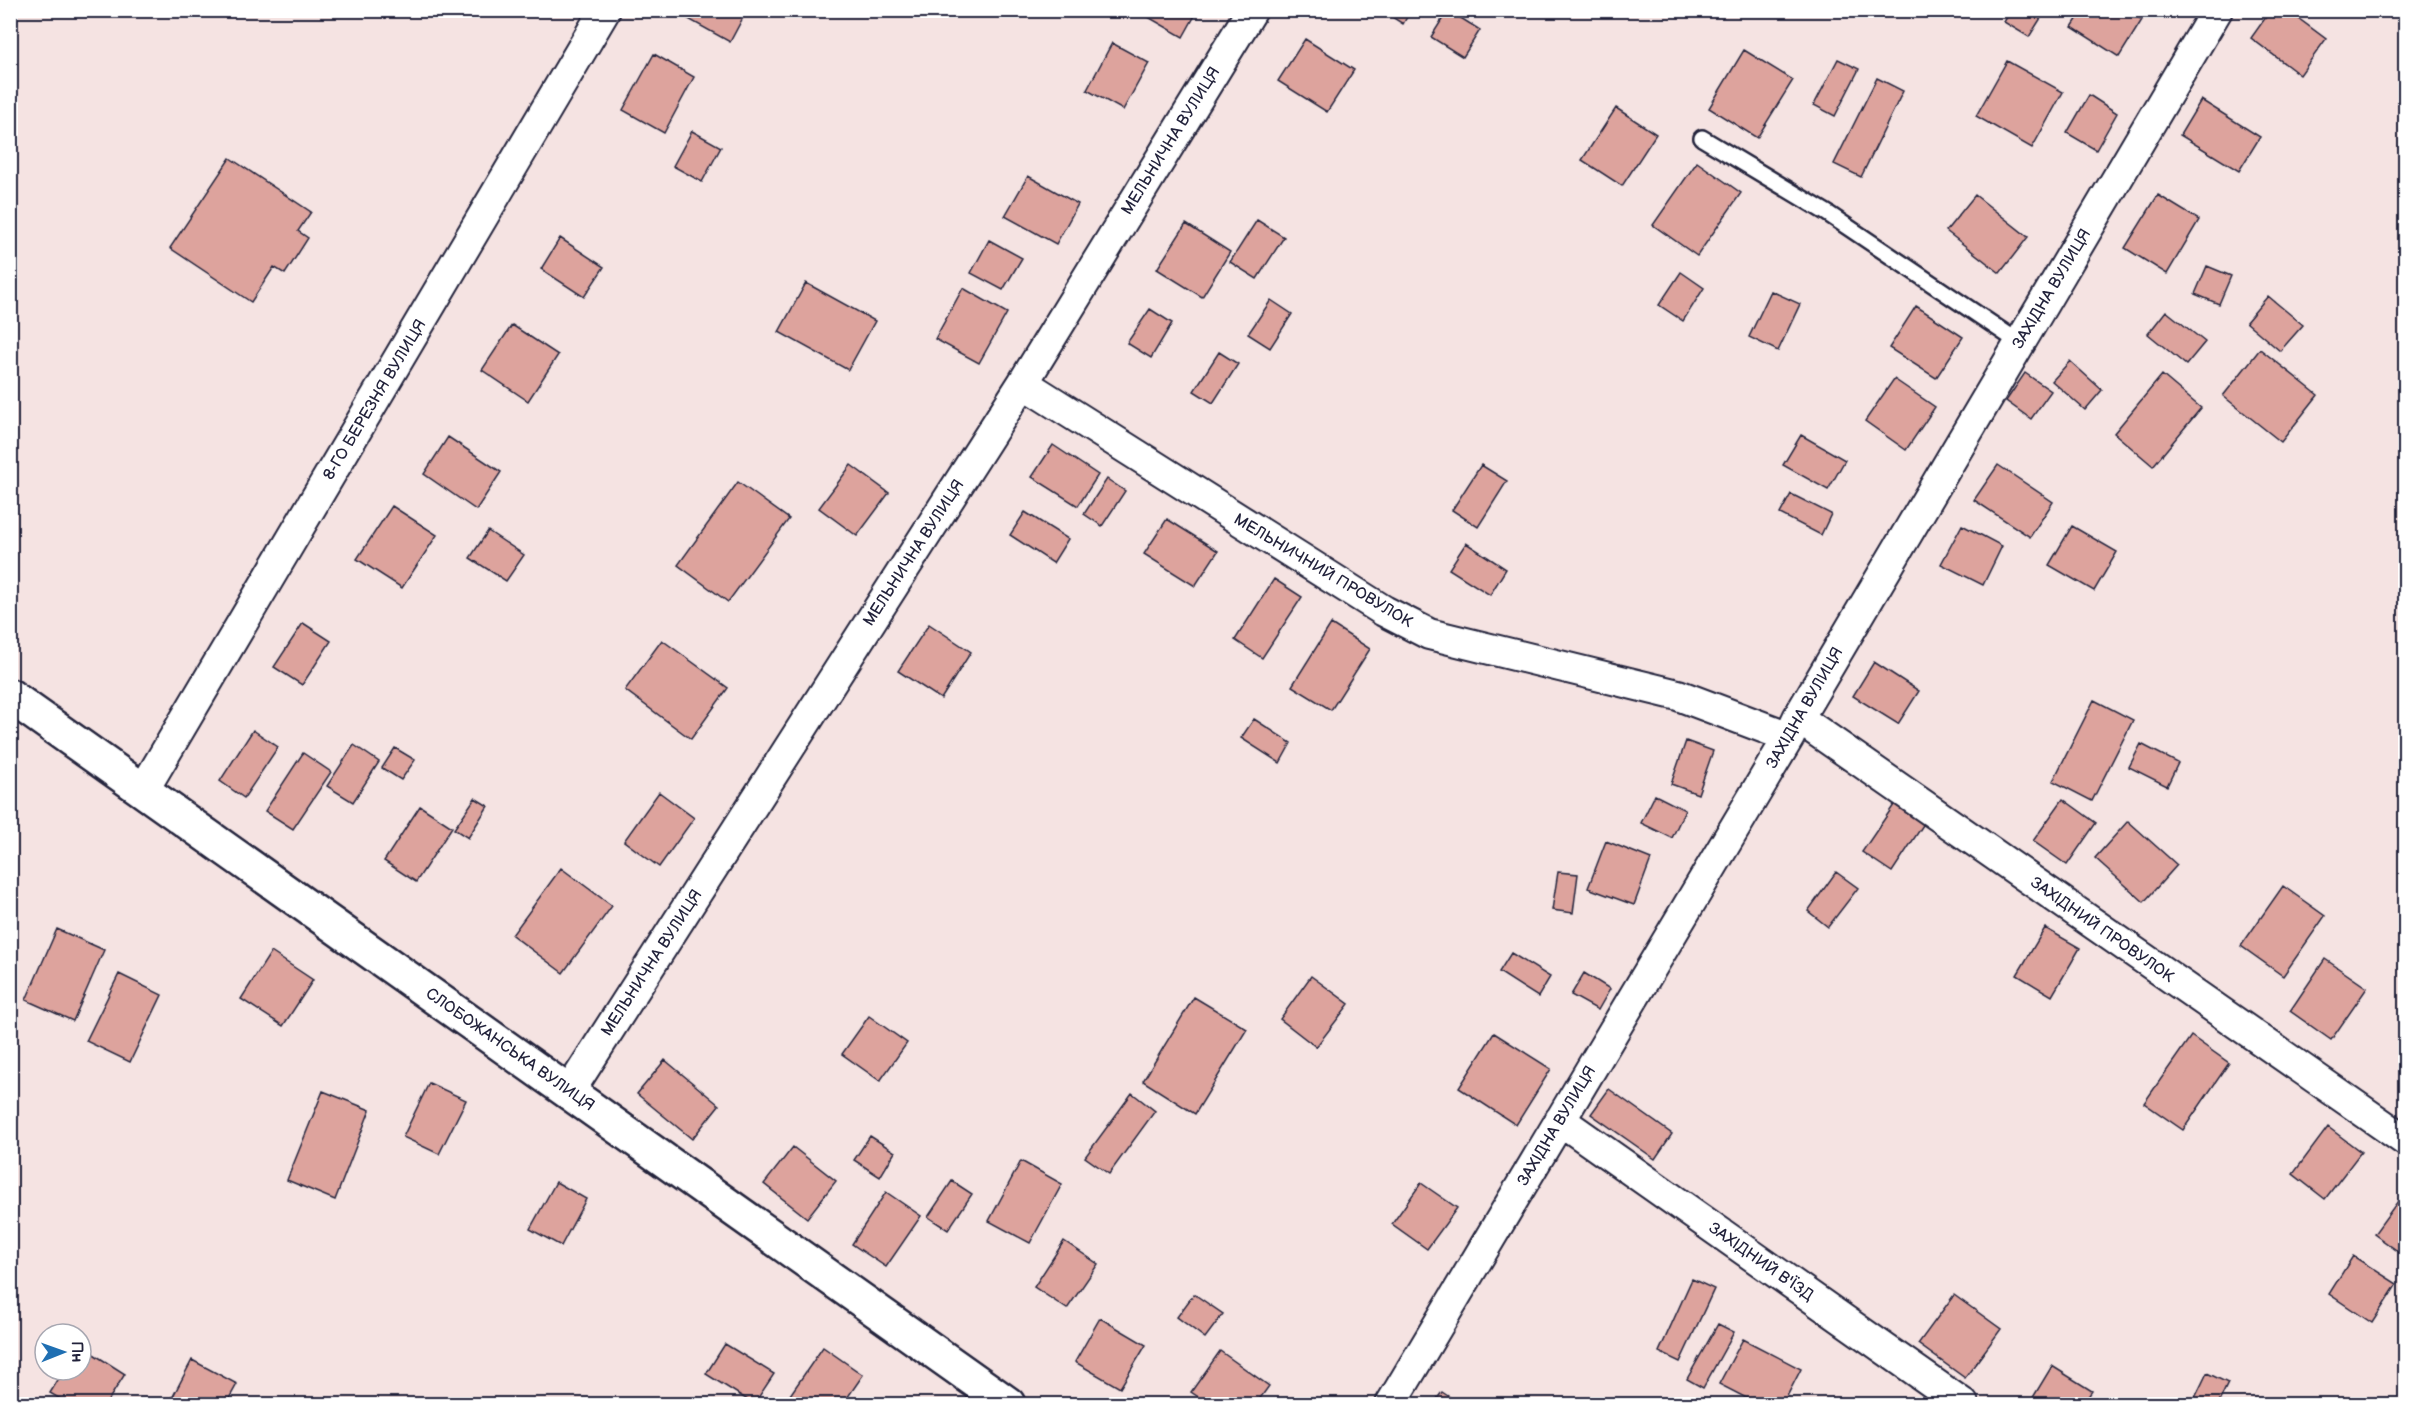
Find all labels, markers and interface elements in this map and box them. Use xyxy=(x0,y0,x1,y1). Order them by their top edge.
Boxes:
street label: МЕЛЬНИЧНА ВУЛИЦЯ xyxy=(1118,64,1224,218)
street label: ЗАХІДНА ВУЛИЦЯ xyxy=(2009,226,2095,352)
street label: 8-ГО БЕРЕЗНЯ ВУЛИЦЯ xyxy=(320,316,430,484)
street label: МЕЛЬНИЧНА ВУЛИЦЯ xyxy=(859,476,969,630)
street label: МЕЛЬНИЧНИЙ ПРОВУЛОК xyxy=(1230,510,1416,632)
street label: ЗАХІДНА ВУЛИЦЯ xyxy=(1763,644,1847,772)
street label: ЗАХІДНИЙ ПРОВУЛОК xyxy=(2027,873,2178,987)
street label: МЕЛЬНИЧНА ВУЛИЦЯ xyxy=(597,886,707,1040)
street label: СЛОБОЖАНСЬКА ВУЛИЦЯ xyxy=(422,984,598,1116)
street label: ЗАХІДНА ВУЛИЦЯ xyxy=(1514,1063,1600,1189)
street label: ЗАХІДНИЙ В'ЇЗД xyxy=(1705,1217,1818,1305)
north arrow xyxy=(33,1322,93,1382)
text: Пн xyxy=(67,1341,86,1363)

